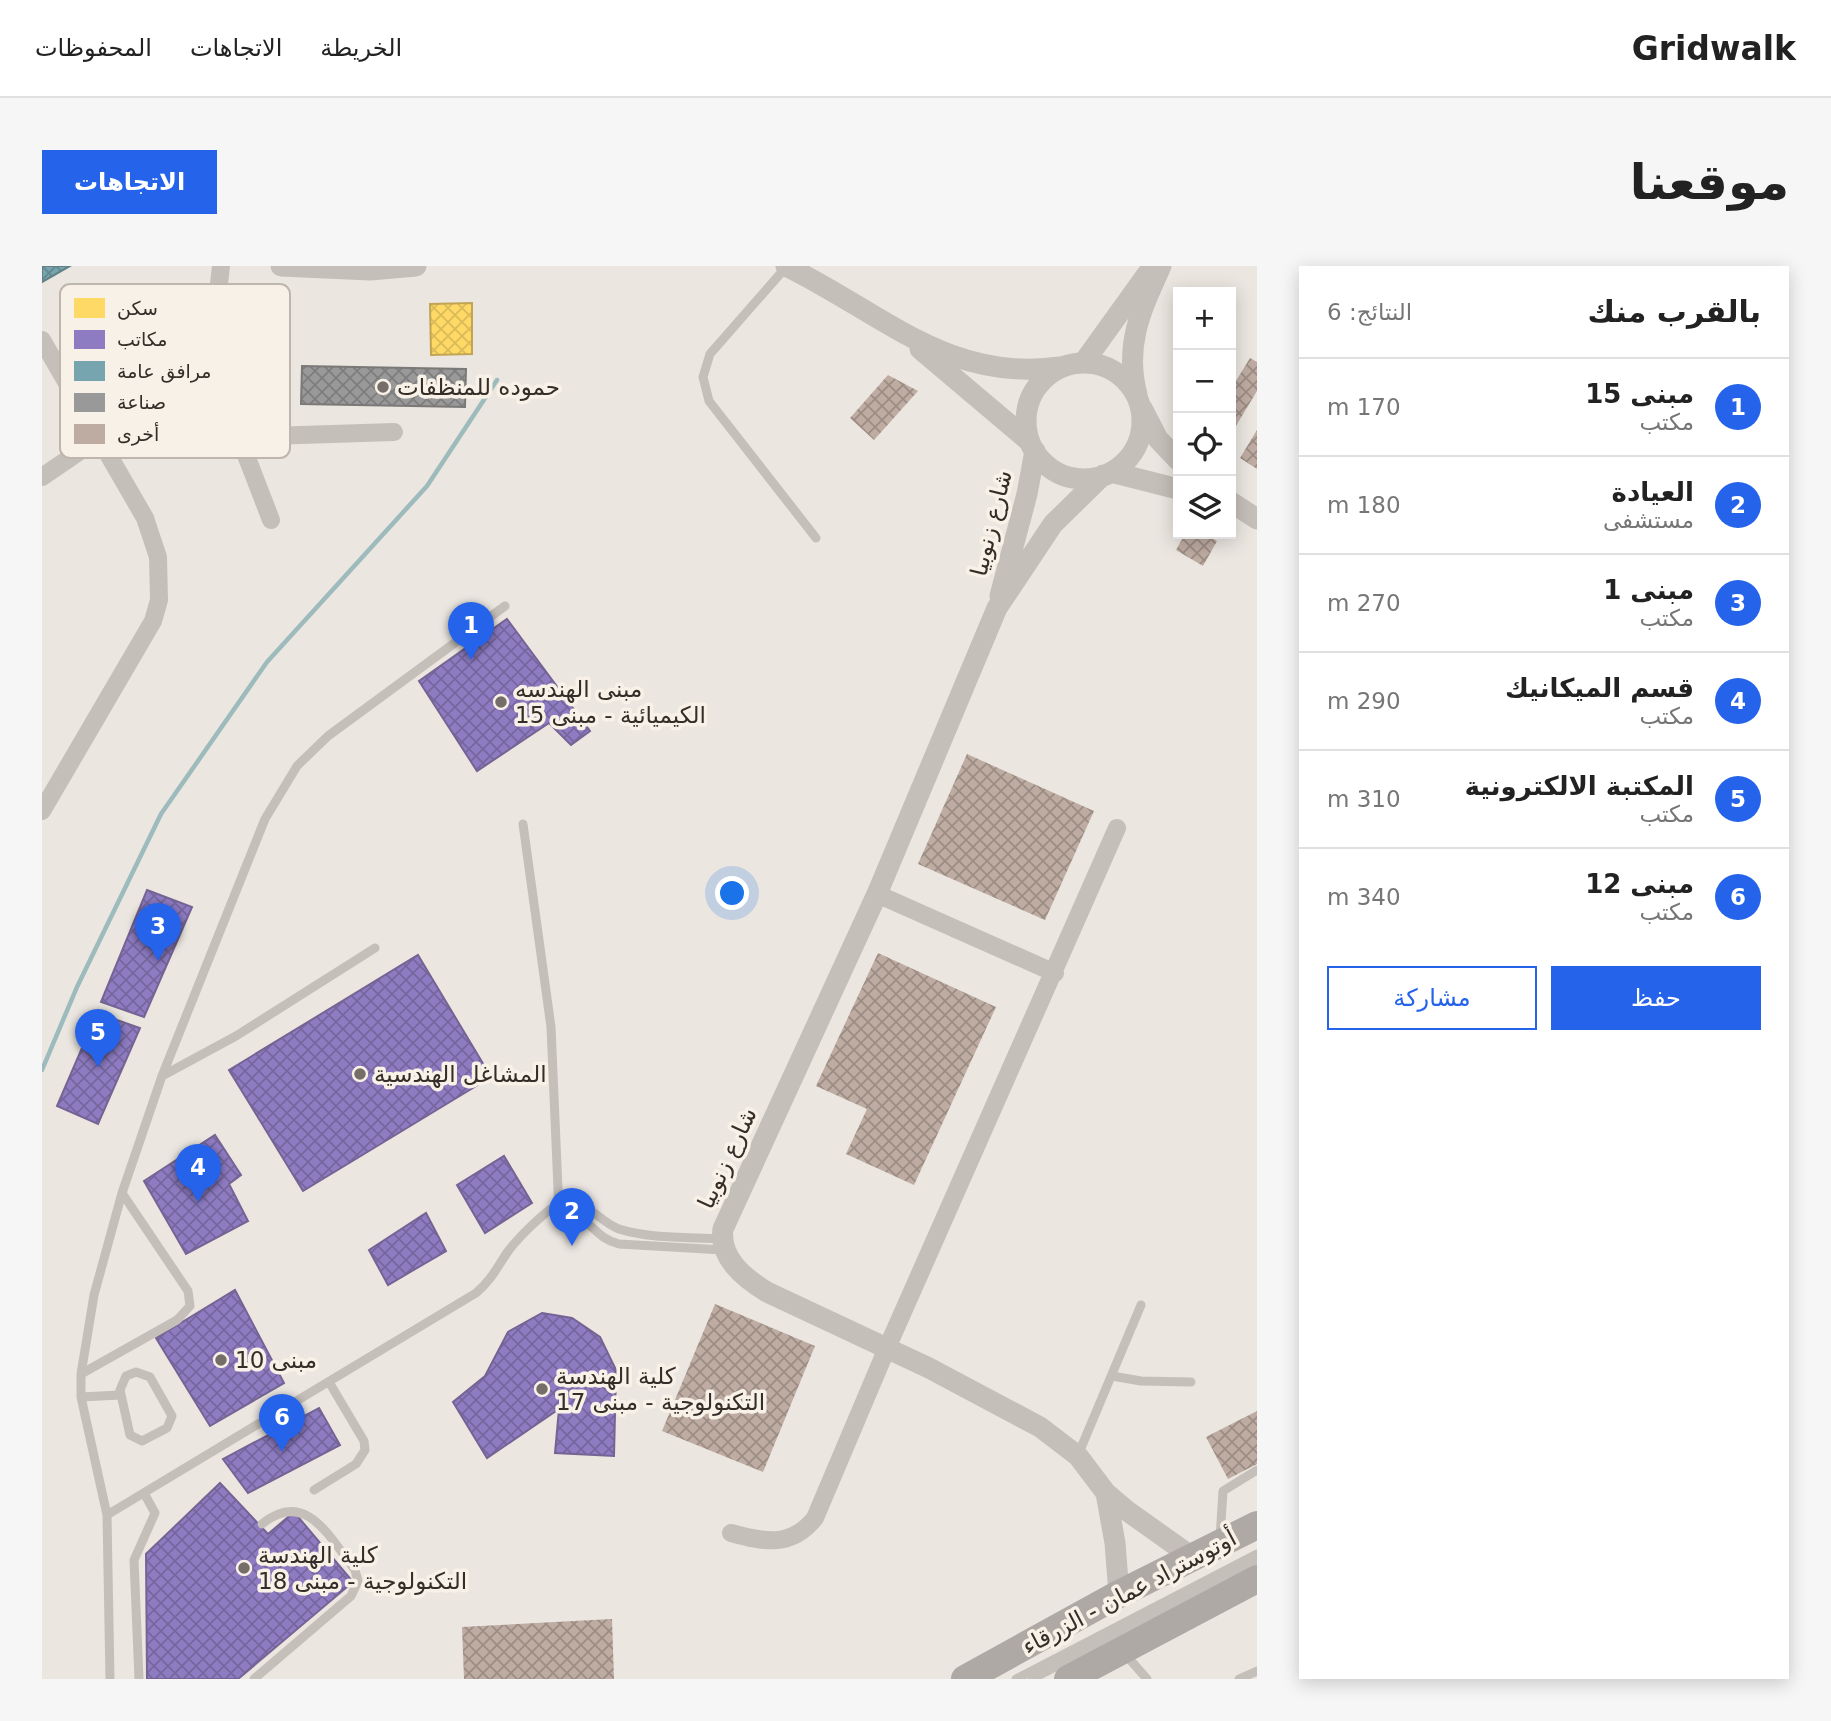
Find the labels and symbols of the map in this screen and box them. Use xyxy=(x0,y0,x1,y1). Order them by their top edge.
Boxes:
legend xyxy=(60,284,290,458)
text: سكن xyxy=(117,297,158,320)
text: مكاتب xyxy=(117,328,167,350)
text: مرافق عامة xyxy=(117,360,211,383)
place label: حموده للمنظفات xyxy=(397,374,560,401)
marker: حموده للمنظفات xyxy=(375,379,391,395)
text: صناعة xyxy=(117,391,166,413)
text: أخرى xyxy=(117,422,159,446)
street label: شارع زنوبيا xyxy=(965,467,1018,579)
pin: 1 xyxy=(448,602,494,660)
place label: مبنى الهندسه الكيميائية - مبنى 15 xyxy=(515,676,706,728)
marker: مبنى الهندسه الكيميائية - مبنى 15 xyxy=(493,694,509,710)
your location xyxy=(715,876,749,910)
pin: 3 xyxy=(135,903,181,961)
pin: 5 xyxy=(75,1009,121,1067)
place label: المشاغل الهندسية xyxy=(374,1061,547,1088)
marker: المشاغل الهندسية xyxy=(352,1066,368,1082)
street label: شارع زنوبيا xyxy=(692,1103,763,1213)
pin: 4 xyxy=(175,1144,221,1202)
pin: 2 xyxy=(549,1188,595,1246)
place label: مبنى 10 xyxy=(235,1347,317,1373)
marker: مبنى 10 xyxy=(213,1352,229,1368)
place label: كلية الهندسة التكنولوجية - مبنى 17 xyxy=(556,1363,765,1416)
marker: كلية الهندسة التكنولوجية - مبنى 17 xyxy=(534,1381,550,1397)
pin: 6 xyxy=(259,1394,305,1452)
street label: أوتوستراد عمان - الزرقاء xyxy=(1017,1523,1241,1660)
place label: كلية الهندسة التكنولوجية - مبنى 18 xyxy=(258,1542,467,1595)
marker: كلية الهندسة التكنولوجية - مبنى 18 xyxy=(236,1560,252,1576)

